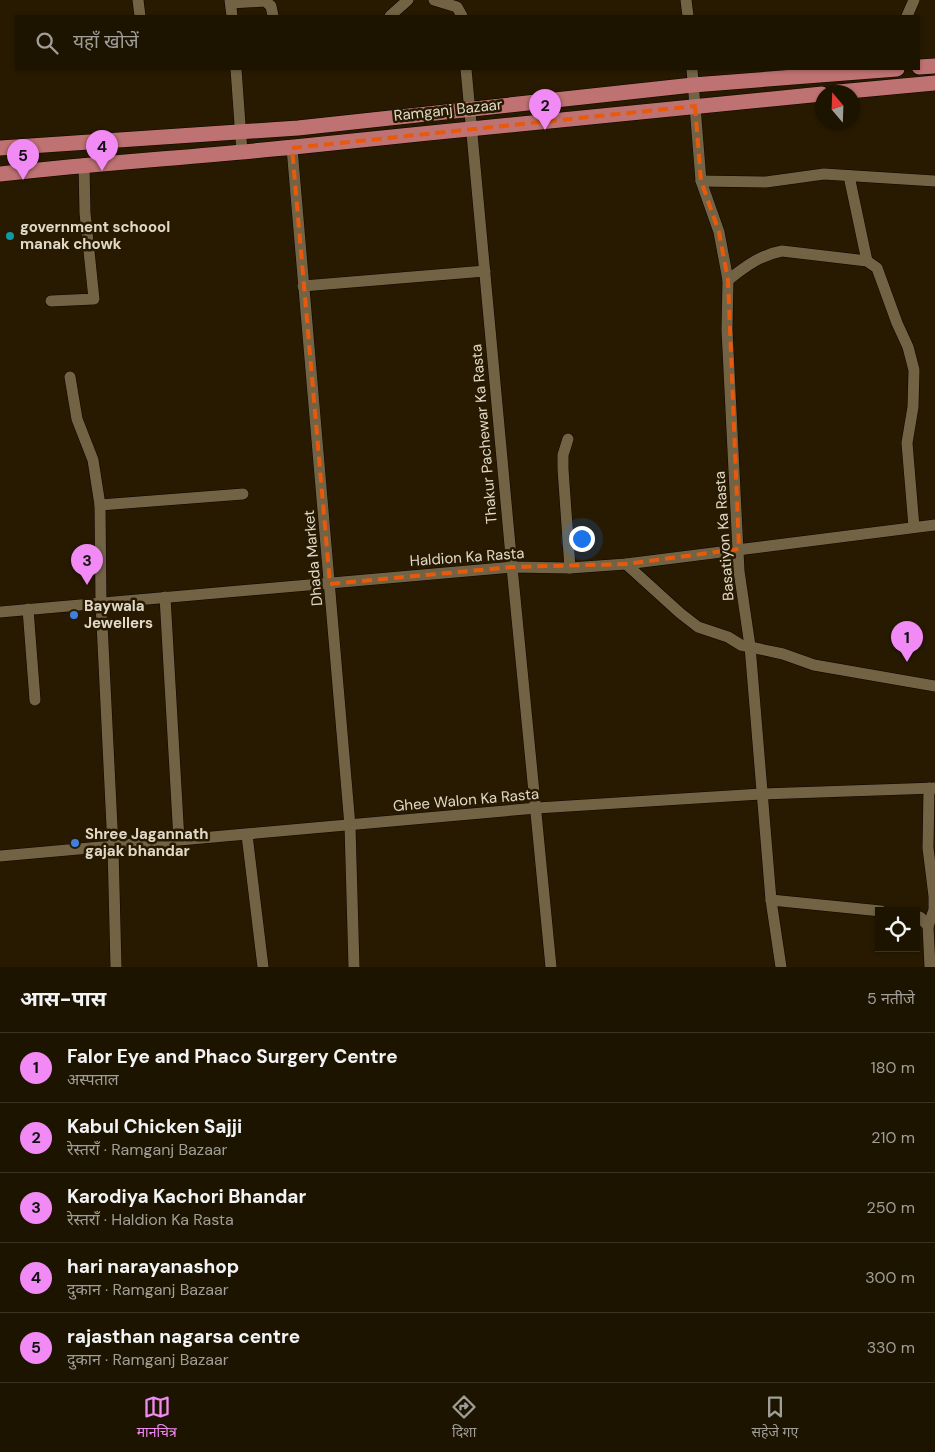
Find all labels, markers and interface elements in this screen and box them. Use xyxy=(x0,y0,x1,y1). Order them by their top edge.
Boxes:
search box xyxy=(15,15,920,70)
icon: search xyxy=(33,29,61,57)
text: यहाँ खोजें xyxy=(73,29,139,54)
north arrow xyxy=(815,85,860,130)
pin: 2 xyxy=(529,89,561,130)
street label: Ramganj Bazaar xyxy=(393,94,504,126)
pin: 4 xyxy=(86,130,118,171)
pin: 5 xyxy=(7,139,39,180)
place label: government schoool manak chowk xyxy=(20,217,170,254)
marker: government schoool manak chowk xyxy=(4,230,16,242)
street label: Thakur Pachewar Ka Rasta xyxy=(466,343,502,525)
street label: Basatiyon Ka Rasta xyxy=(709,470,739,602)
street label: Dhada Market xyxy=(299,509,327,607)
your location xyxy=(569,526,595,552)
street label: Haldion Ka Rasta xyxy=(409,543,525,571)
pin: 3 xyxy=(71,544,103,585)
place label: Baywala Jewellers xyxy=(84,596,153,633)
marker: Baywala Jewellers xyxy=(68,609,80,621)
pin: 1 xyxy=(891,621,923,662)
street label: Ghee Walon Ka Rasta xyxy=(392,784,540,816)
place label: Shree Jagannath gajak bhandar xyxy=(85,824,209,861)
marker: Shree Jagannath gajak bhandar xyxy=(69,837,81,849)
map controls xyxy=(875,907,920,952)
button: locate xyxy=(875,907,920,952)
text: आस-पास xyxy=(20,985,106,1013)
text: 5 नतीजे xyxy=(867,988,915,1009)
text: Falor Eye and Phaco Surgery Centre xyxy=(67,1044,398,1069)
text: 1 xyxy=(33,1057,39,1078)
text: 180 m xyxy=(871,1057,915,1078)
text: अस्पताल xyxy=(67,1069,119,1090)
text: Kabul Chicken Sajji xyxy=(67,1114,242,1139)
text: 2 xyxy=(31,1127,41,1148)
text: 210 m xyxy=(871,1127,915,1148)
text: रेस्तराँ · Ramganj Bazaar xyxy=(67,1139,227,1160)
text: Karodiya Kachori Bhandar xyxy=(67,1184,306,1209)
text: 3 xyxy=(31,1197,41,1218)
text: 250 m xyxy=(867,1197,915,1218)
text: रेस्तराँ · Haldion Ka Rasta xyxy=(67,1209,234,1230)
text: hari narayanashop xyxy=(67,1254,239,1279)
text: 4 xyxy=(31,1267,41,1288)
text: 300 m xyxy=(865,1267,915,1288)
text: दुकान · Ramganj Bazaar xyxy=(67,1279,229,1300)
text: rajasthan nagarsa centre xyxy=(67,1324,300,1349)
text: 5 xyxy=(31,1337,41,1358)
text: 330 m xyxy=(867,1337,915,1358)
text: दुकान · Ramganj Bazaar xyxy=(67,1349,229,1370)
tab: मानचित्र xyxy=(137,1393,177,1443)
tab: दिशा xyxy=(450,1393,478,1443)
tab: सहेजे गए xyxy=(752,1393,798,1443)

